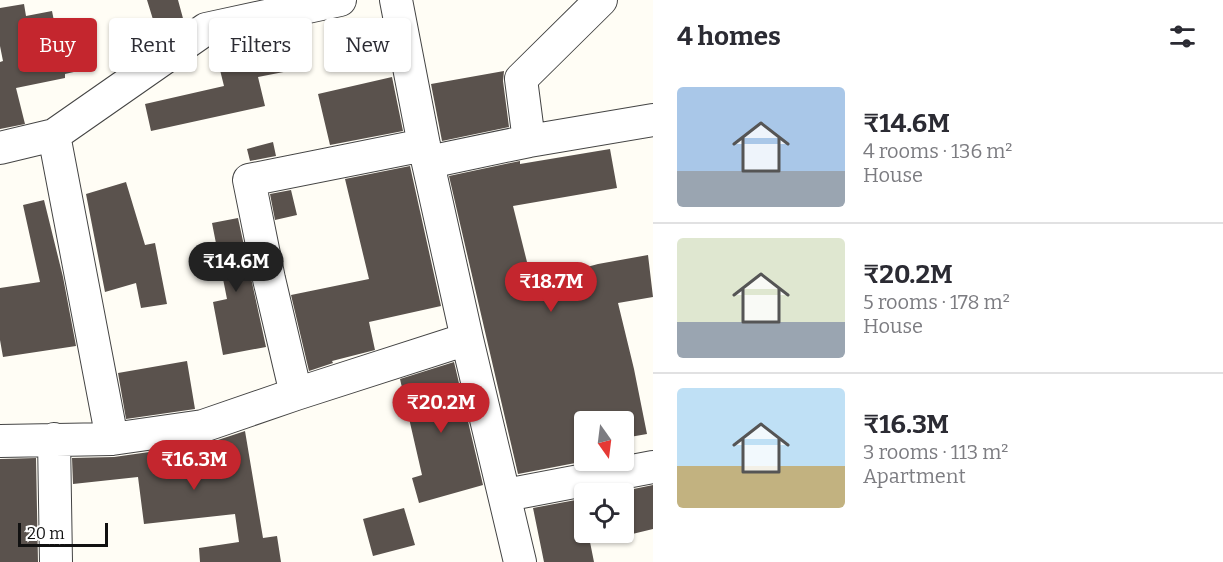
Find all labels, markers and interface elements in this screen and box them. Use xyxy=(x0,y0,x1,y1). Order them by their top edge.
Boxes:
chip: Buy xyxy=(18,18,97,72)
chip: Rent xyxy=(109,18,197,72)
chip: Filters xyxy=(209,18,312,72)
chip: New xyxy=(324,18,411,72)
icon: filters xyxy=(1166,20,1199,53)
text: 4 homes xyxy=(677,21,781,52)
text: ₹14.6M xyxy=(863,108,950,139)
icon: home xyxy=(725,111,797,183)
text: 4 rooms · 136 m² xyxy=(863,139,1012,163)
text: House xyxy=(863,163,923,187)
pin: ₹14.6M xyxy=(187,242,285,293)
text: ₹14.6M xyxy=(203,249,269,273)
text: ₹20.2M xyxy=(863,259,953,290)
pin: ₹18.7M xyxy=(502,262,600,313)
icon: home xyxy=(725,262,797,334)
text: ₹18.7M xyxy=(519,269,583,293)
text: 5 rooms · 178 m² xyxy=(863,290,1010,314)
text: House xyxy=(863,314,923,338)
pin: ₹20.2M xyxy=(392,383,490,434)
text: ₹20.2M xyxy=(406,390,476,414)
text: ₹16.3M xyxy=(863,409,949,440)
north arrow xyxy=(574,411,634,471)
map controls xyxy=(574,411,634,543)
icon: home xyxy=(725,412,797,484)
pin: ₹16.3M xyxy=(145,440,243,491)
text: 3 rooms · 113 m² xyxy=(863,440,1008,464)
text: ₹16.3M xyxy=(161,447,227,471)
text: Apartment xyxy=(863,464,966,488)
button: locate xyxy=(574,483,634,543)
scale bar xyxy=(18,520,108,548)
text: 20 m xyxy=(27,524,64,543)

